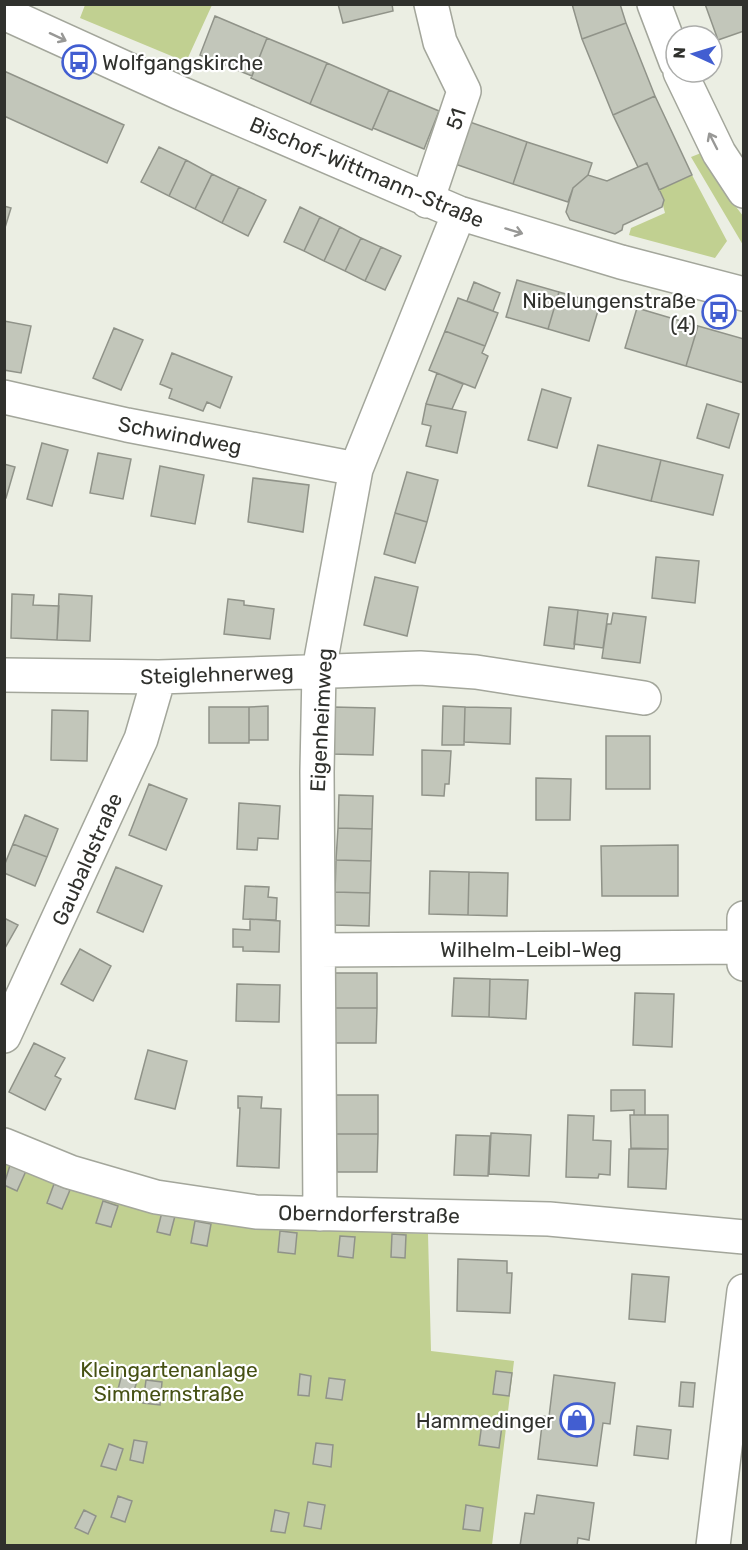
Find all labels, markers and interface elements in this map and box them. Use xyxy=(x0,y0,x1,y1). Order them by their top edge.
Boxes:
north arrow xyxy=(664,24,724,84)
one-way arrow xyxy=(48,31,66,43)
bus stop icon: Wolfgangskirche xyxy=(61,44,97,80)
text: N xyxy=(670,47,689,59)
place label: Wolfgangskirche xyxy=(102,50,263,75)
street label: 51 xyxy=(441,105,471,133)
street label: Bischof-Wittmann-Straße xyxy=(246,111,488,233)
one-way arrow xyxy=(707,132,718,150)
one-way arrow xyxy=(504,226,523,237)
place label: Nibelungenstraße (4) xyxy=(522,288,696,337)
bus stop icon: Nibelungenstraße (4) xyxy=(701,294,737,330)
street label: Schwindweg xyxy=(116,411,244,459)
street label: Eigenheimweg xyxy=(305,648,337,792)
street label: Steiglehnerweg xyxy=(140,659,294,689)
street label: Gaubaldstraße xyxy=(47,789,127,929)
street label: Wilhelm-Leibl-Weg xyxy=(440,937,622,962)
street label: Oberndorferstraße xyxy=(278,1200,460,1228)
park label: Kleingartenanlage Simmernstraße xyxy=(80,1357,258,1406)
shop icon: Hammedinger xyxy=(559,1402,595,1438)
place label: Hammedinger xyxy=(416,1408,554,1433)

